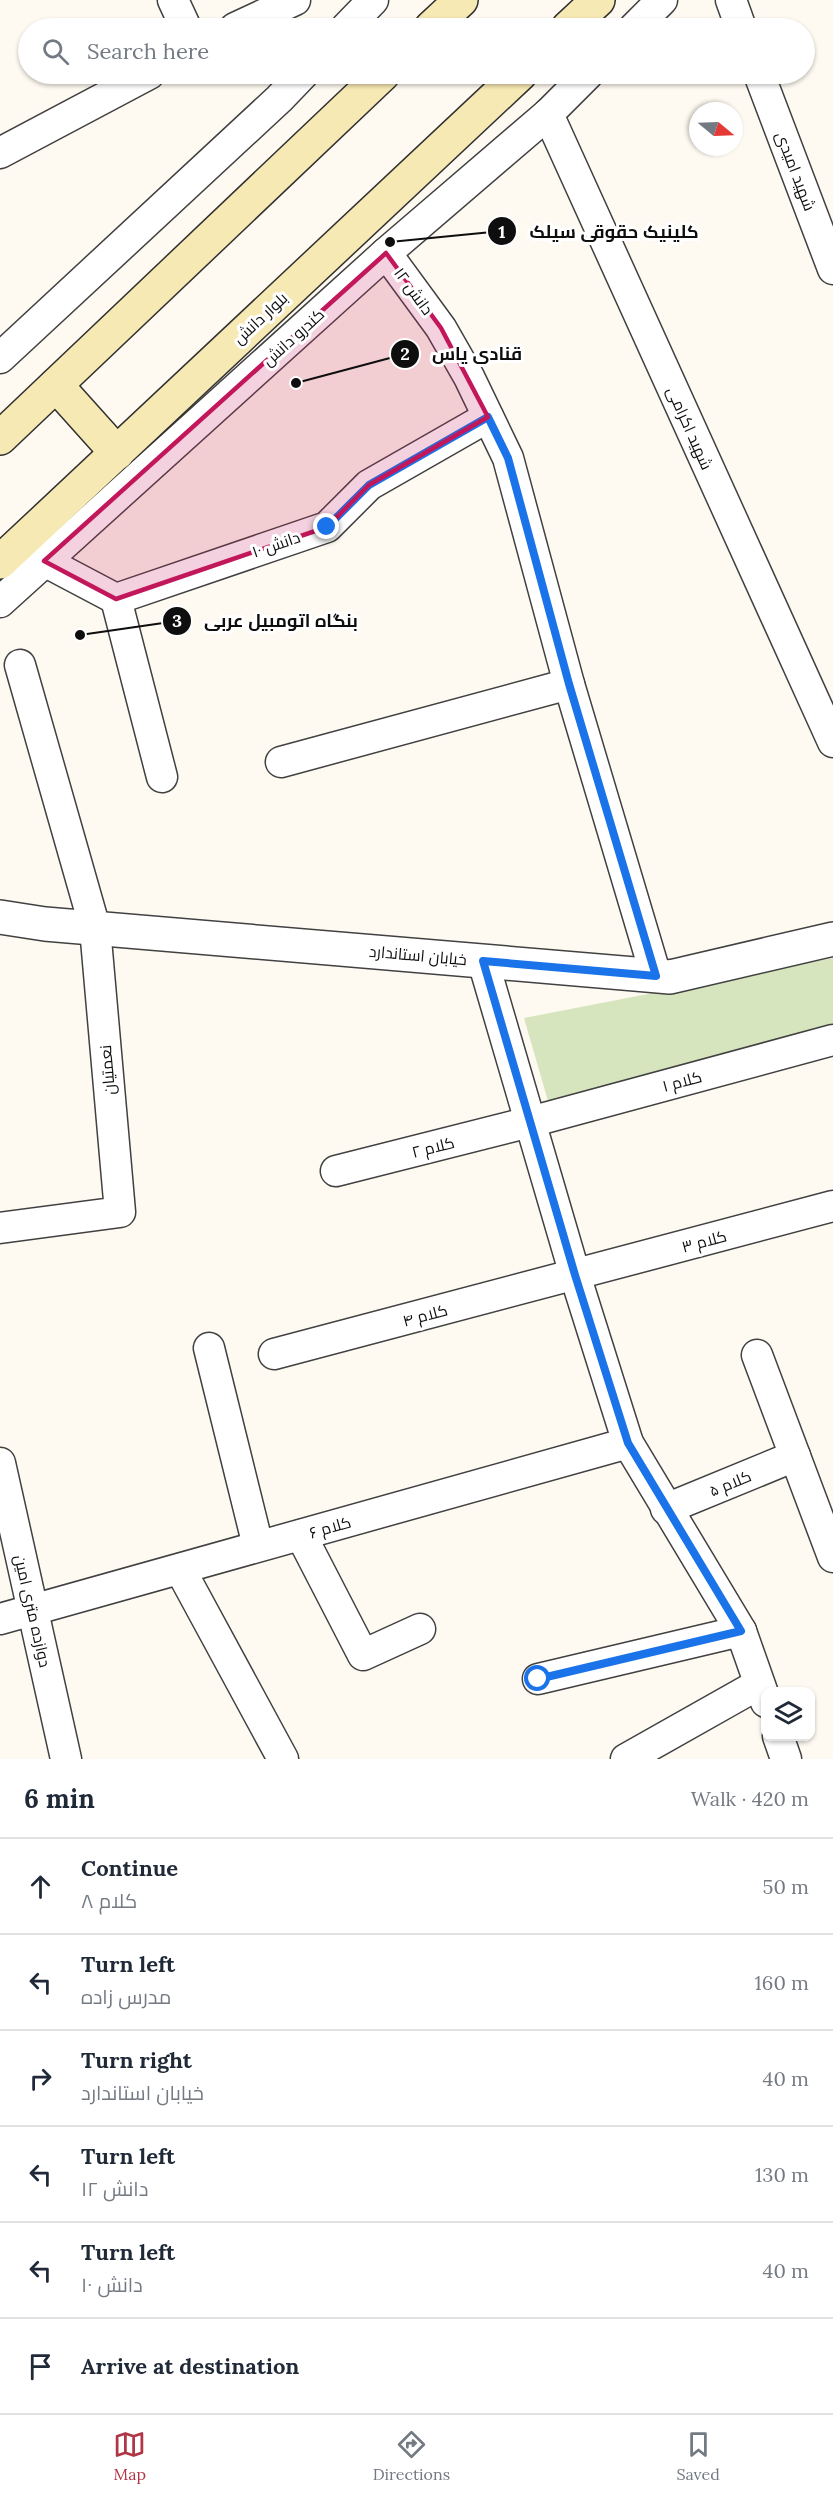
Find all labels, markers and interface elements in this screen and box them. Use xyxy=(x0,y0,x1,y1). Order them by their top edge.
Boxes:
search box xyxy=(18,18,815,84)
icon: search xyxy=(39,35,72,68)
text: Search here xyxy=(87,37,209,65)
north arrow xyxy=(689,102,743,156)
street label: شهید امیدی xyxy=(771,128,820,214)
callout: کلینیک حقوقی سیلک xyxy=(487,213,710,249)
text: 1 xyxy=(498,220,506,243)
text: کلینیک حقوقی سیلک xyxy=(529,220,699,243)
street label: دانش ۱۲ xyxy=(389,263,438,319)
street label: بلوار دانش xyxy=(229,288,292,349)
street label: کندرو دانش xyxy=(258,304,329,371)
callout: قنادی یاس xyxy=(390,336,534,372)
text: 2 xyxy=(400,342,410,365)
text: قنادی یاس xyxy=(432,342,522,365)
street label: شهید اکرامی xyxy=(662,383,717,473)
route end xyxy=(313,513,339,539)
street label: دانش ۱۰ xyxy=(249,526,303,562)
callout: بنگاه اتومبیل عربی xyxy=(162,603,370,639)
text: 3 xyxy=(172,609,182,632)
text: بنگاه اتومبیل عربی xyxy=(204,609,358,632)
street label: خیابان استاندارد xyxy=(368,941,468,970)
street label: نعمتیان xyxy=(95,1044,120,1096)
street label: کلام ۱ xyxy=(660,1066,704,1098)
street label: کلام ۲ xyxy=(410,1132,457,1164)
street label: کلام ۳ xyxy=(679,1225,729,1259)
street label: کلام ۴ xyxy=(400,1299,450,1332)
street label: کلام ۵ xyxy=(706,1466,755,1502)
street label: کلام ۶ xyxy=(307,1512,354,1544)
street label: دوازده متری امین xyxy=(9,1553,56,1670)
route start xyxy=(524,1665,550,1691)
map controls xyxy=(761,1687,815,1741)
button: layers xyxy=(761,1687,815,1741)
text: 6 min xyxy=(24,1782,95,1815)
text: Walk · 420 m xyxy=(691,1786,809,1811)
text: Continue xyxy=(81,1854,178,1882)
icon: ahead xyxy=(24,1870,57,1903)
text: 50 m xyxy=(763,1874,809,1899)
text: کلام ۸ xyxy=(81,1888,137,1913)
text: Turn left xyxy=(81,1950,175,1978)
icon: left xyxy=(24,1966,57,1999)
text: 160 m xyxy=(755,1970,809,1995)
text: مدرس زاده xyxy=(81,1984,171,2009)
text: Turn right xyxy=(81,2046,192,2074)
icon: right xyxy=(24,2062,57,2095)
text: 40 m xyxy=(763,2066,809,2091)
text: خیابان استاندارد xyxy=(81,2080,204,2105)
text: Turn left xyxy=(81,2142,175,2170)
icon: left xyxy=(24,2158,57,2191)
text: 130 m xyxy=(755,2162,809,2187)
text: دانش ۱۲ xyxy=(81,2176,148,2201)
text: Turn left xyxy=(81,2238,175,2266)
icon: left xyxy=(24,2254,57,2287)
text: 40 m xyxy=(763,2258,809,2283)
text: دانش ۱۰ xyxy=(81,2272,143,2297)
icon: arrive xyxy=(24,2350,57,2383)
text: Arrive at destination xyxy=(81,2352,299,2380)
tab: Map xyxy=(113,2428,146,2484)
tab: Directions xyxy=(373,2428,450,2484)
tab: Saved xyxy=(676,2428,720,2484)

